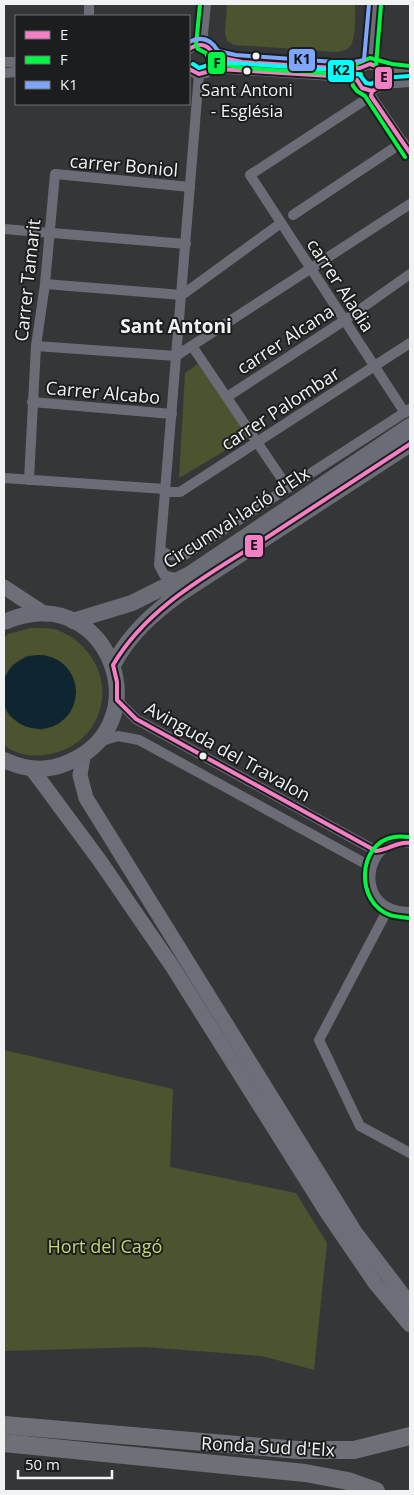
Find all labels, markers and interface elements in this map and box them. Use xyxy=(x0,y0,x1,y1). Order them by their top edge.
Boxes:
legend xyxy=(15,15,190,105)
text: E xyxy=(60,24,68,44)
line badge: K1 xyxy=(288,48,316,72)
text: F xyxy=(60,49,68,69)
text: K1 xyxy=(293,49,311,68)
line badge: F xyxy=(207,51,226,75)
unlabelled marker xyxy=(251,51,261,61)
text: F xyxy=(213,53,221,72)
line badge: K2 xyxy=(327,59,355,83)
text: K2 xyxy=(332,60,350,79)
marker: Sant Antoni - Església xyxy=(242,66,252,76)
line badge: E xyxy=(374,66,393,90)
text: E xyxy=(380,67,388,86)
text: K1 xyxy=(60,74,78,94)
place label: Sant Antoni - Església xyxy=(201,78,293,122)
street label: carrer Boniol xyxy=(69,148,179,182)
street label: Carrer Tamarit xyxy=(9,218,45,342)
street label: carrer Aladia xyxy=(302,234,380,336)
street label: carrer Alcana xyxy=(232,299,338,379)
district label: Sant Antoni xyxy=(120,313,232,339)
street label: carrer Palombar xyxy=(216,360,344,455)
street label: Carrer Alcabo xyxy=(45,375,161,409)
street label: Circumval·lació d'Elx xyxy=(159,462,313,572)
line badge: E xyxy=(244,534,264,558)
street label: Avinguda del Travalon xyxy=(141,696,315,806)
unlabelled marker xyxy=(198,751,208,761)
park label: Hort del Cagó xyxy=(48,1234,162,1258)
street label: Ronda Sud d'Elx xyxy=(200,1431,336,1462)
scale bar xyxy=(18,1448,111,1480)
text: 50 m xyxy=(25,1454,60,1474)

